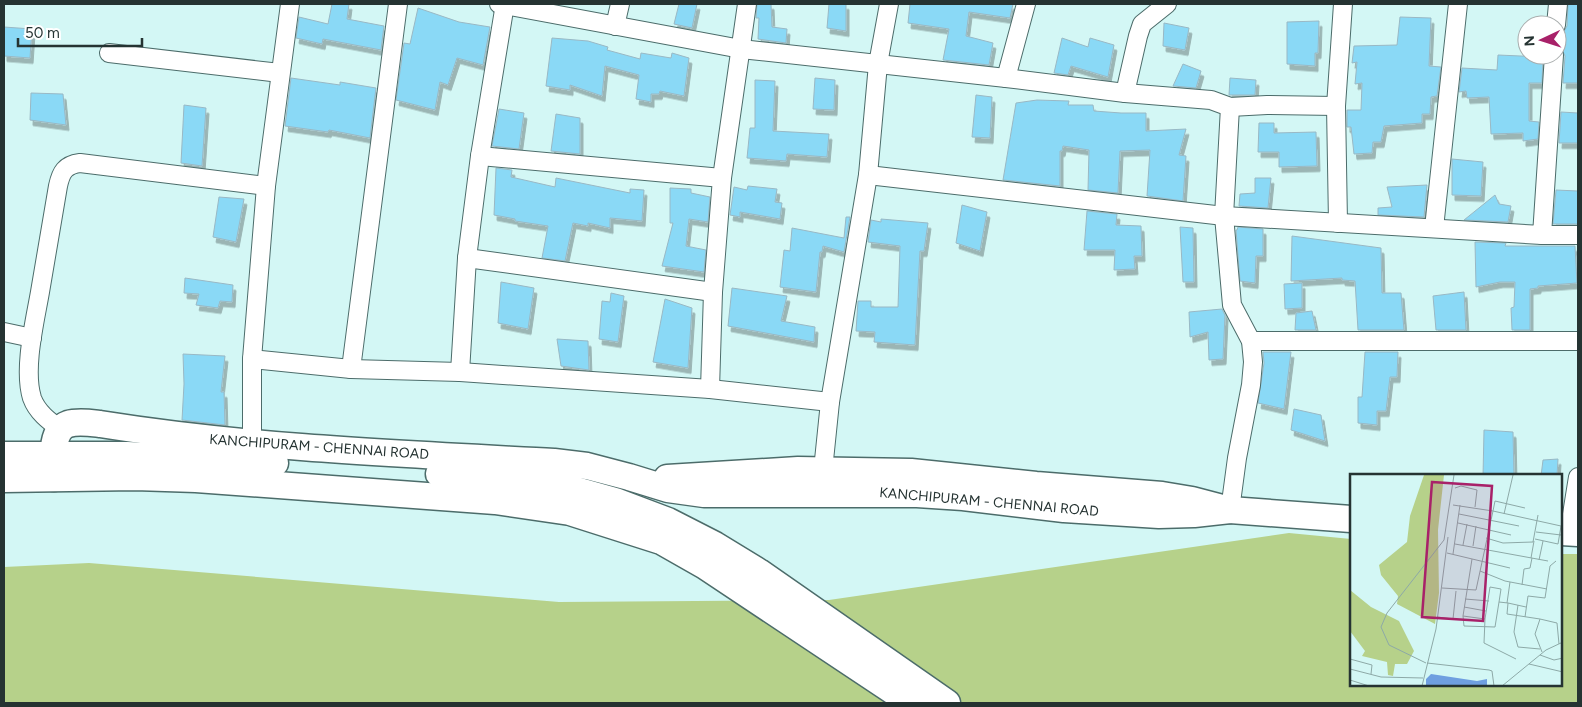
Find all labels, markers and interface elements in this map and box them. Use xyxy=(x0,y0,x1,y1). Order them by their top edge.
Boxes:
scale bar xyxy=(18,15,141,47)
north arrow xyxy=(1517,15,1567,65)
text: 50 m xyxy=(25,24,60,42)
text: N xyxy=(1521,35,1538,47)
street label: KANCHIPURAM - CHENNAI ROAD xyxy=(209,431,429,463)
inset map xyxy=(1350,474,1562,687)
street label: KANCHIPURAM - CHENNAI ROAD xyxy=(879,484,1099,520)

